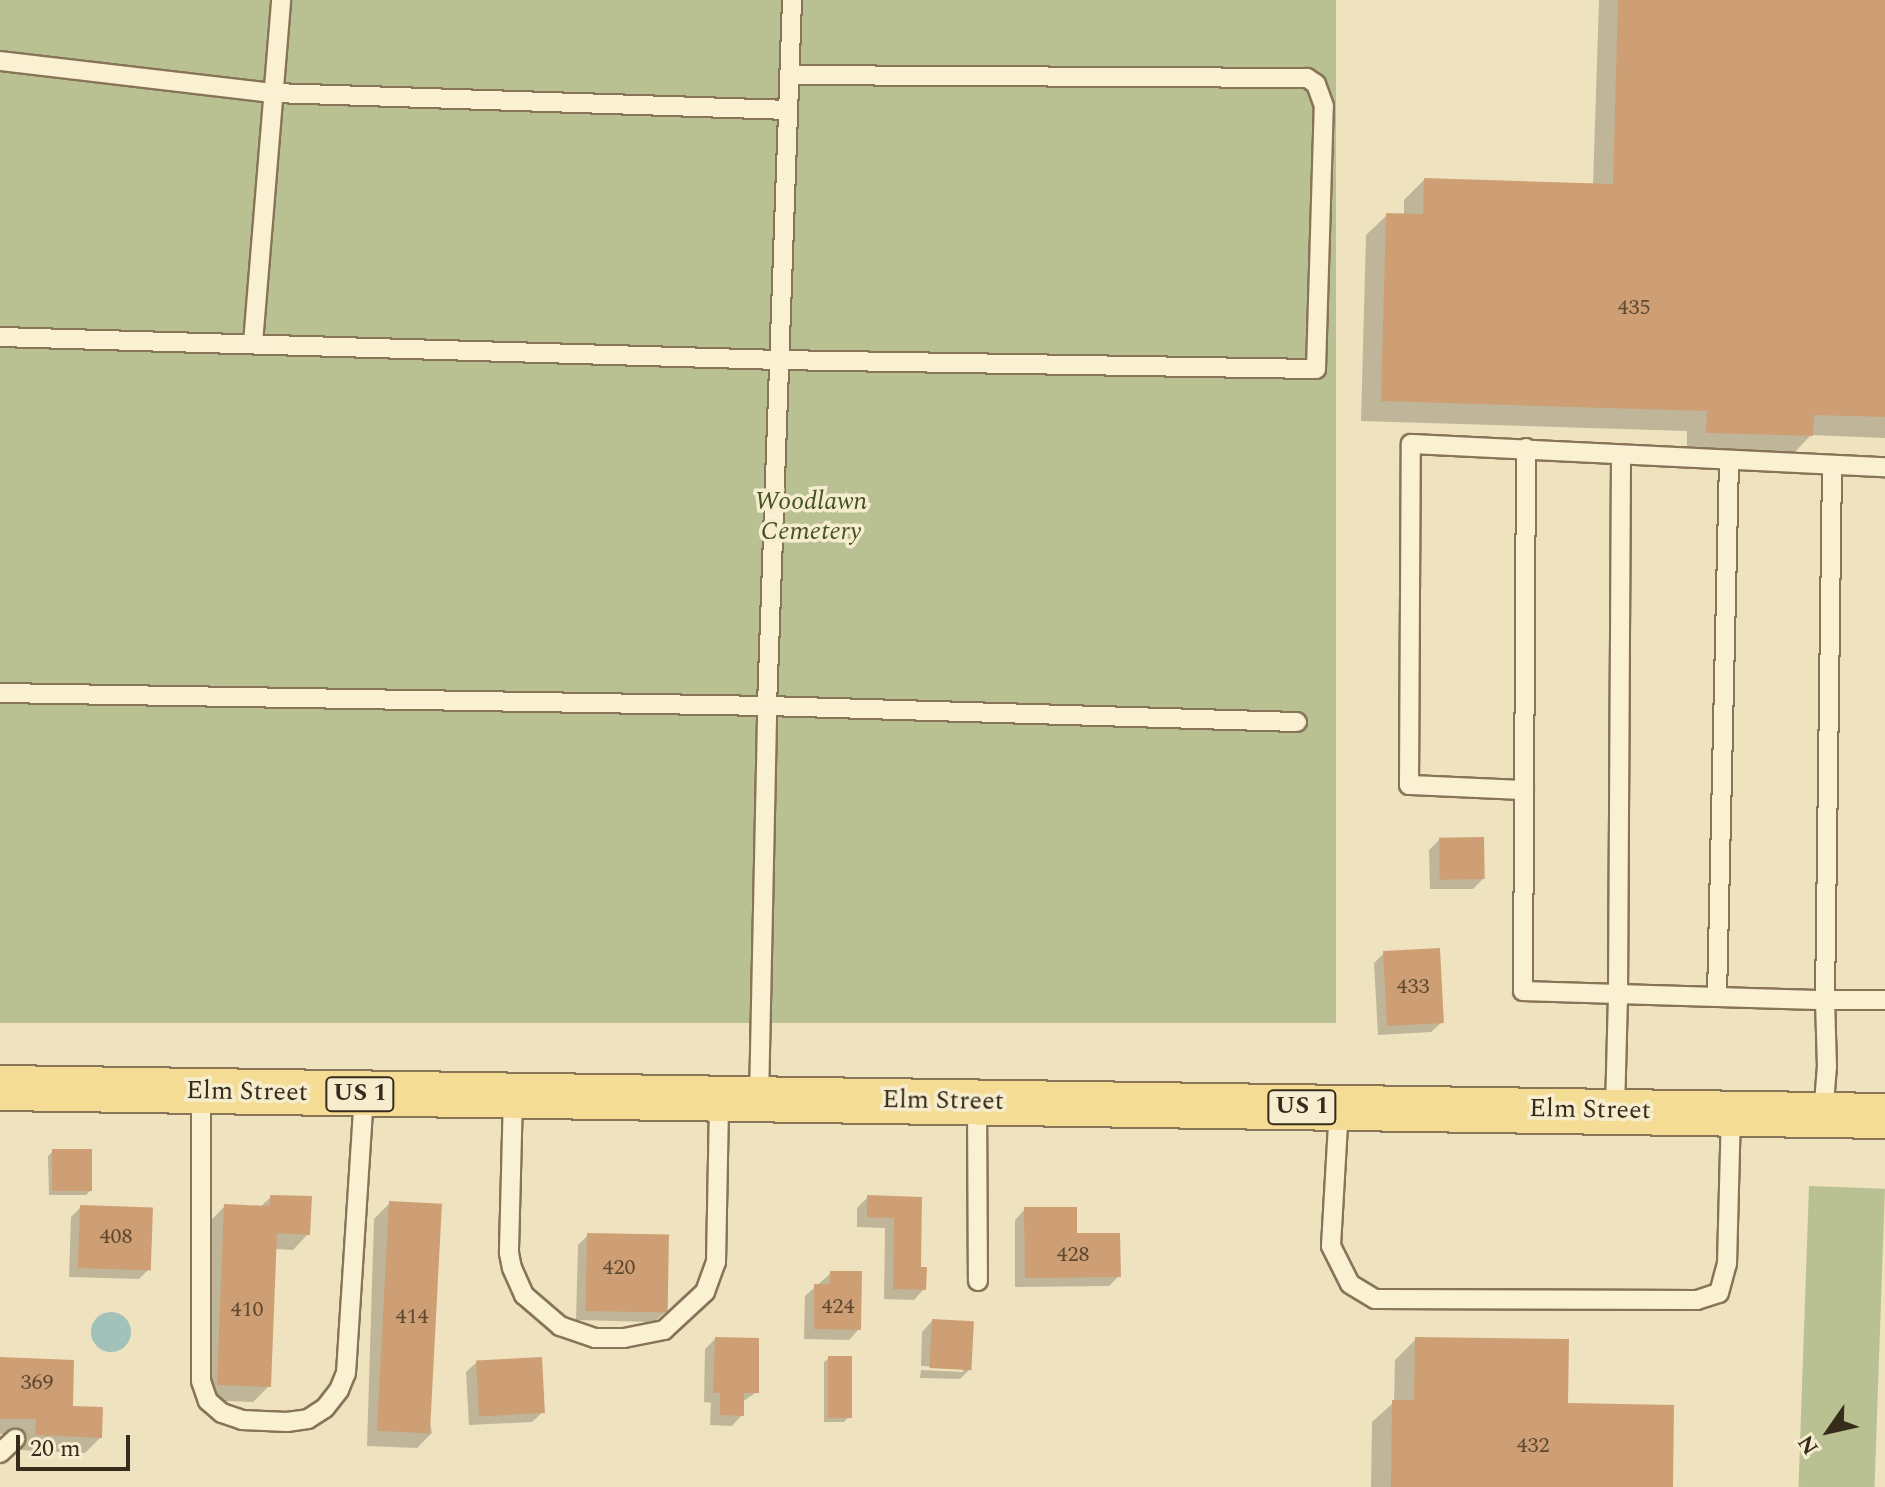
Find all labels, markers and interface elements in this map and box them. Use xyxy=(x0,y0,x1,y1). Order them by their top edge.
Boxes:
house number: 435 xyxy=(1618,295,1650,321)
park label: Woodlawn Cemetery xyxy=(755,486,867,548)
house number: 433 xyxy=(1397,974,1429,1000)
road number: US 1 xyxy=(324,1074,396,1114)
street label: Elm Street xyxy=(186,1075,308,1109)
street label: Elm Street xyxy=(882,1084,1004,1118)
road number: US 1 xyxy=(1266,1087,1338,1127)
street label: Elm Street xyxy=(1529,1093,1651,1127)
house number: 408 xyxy=(100,1224,132,1250)
house number: 428 xyxy=(1057,1242,1089,1268)
house number: 420 xyxy=(603,1255,635,1281)
house number: 424 xyxy=(822,1294,854,1320)
house number: 410 xyxy=(231,1297,263,1323)
house number: 414 xyxy=(396,1304,428,1330)
house number: 369 xyxy=(21,1370,53,1396)
north arrow xyxy=(1789,1391,1869,1471)
scale bar xyxy=(20,1419,134,1469)
text: N xyxy=(1790,1428,1827,1461)
text: 20 m xyxy=(30,1431,81,1467)
house number: 432 xyxy=(1517,1433,1549,1459)

